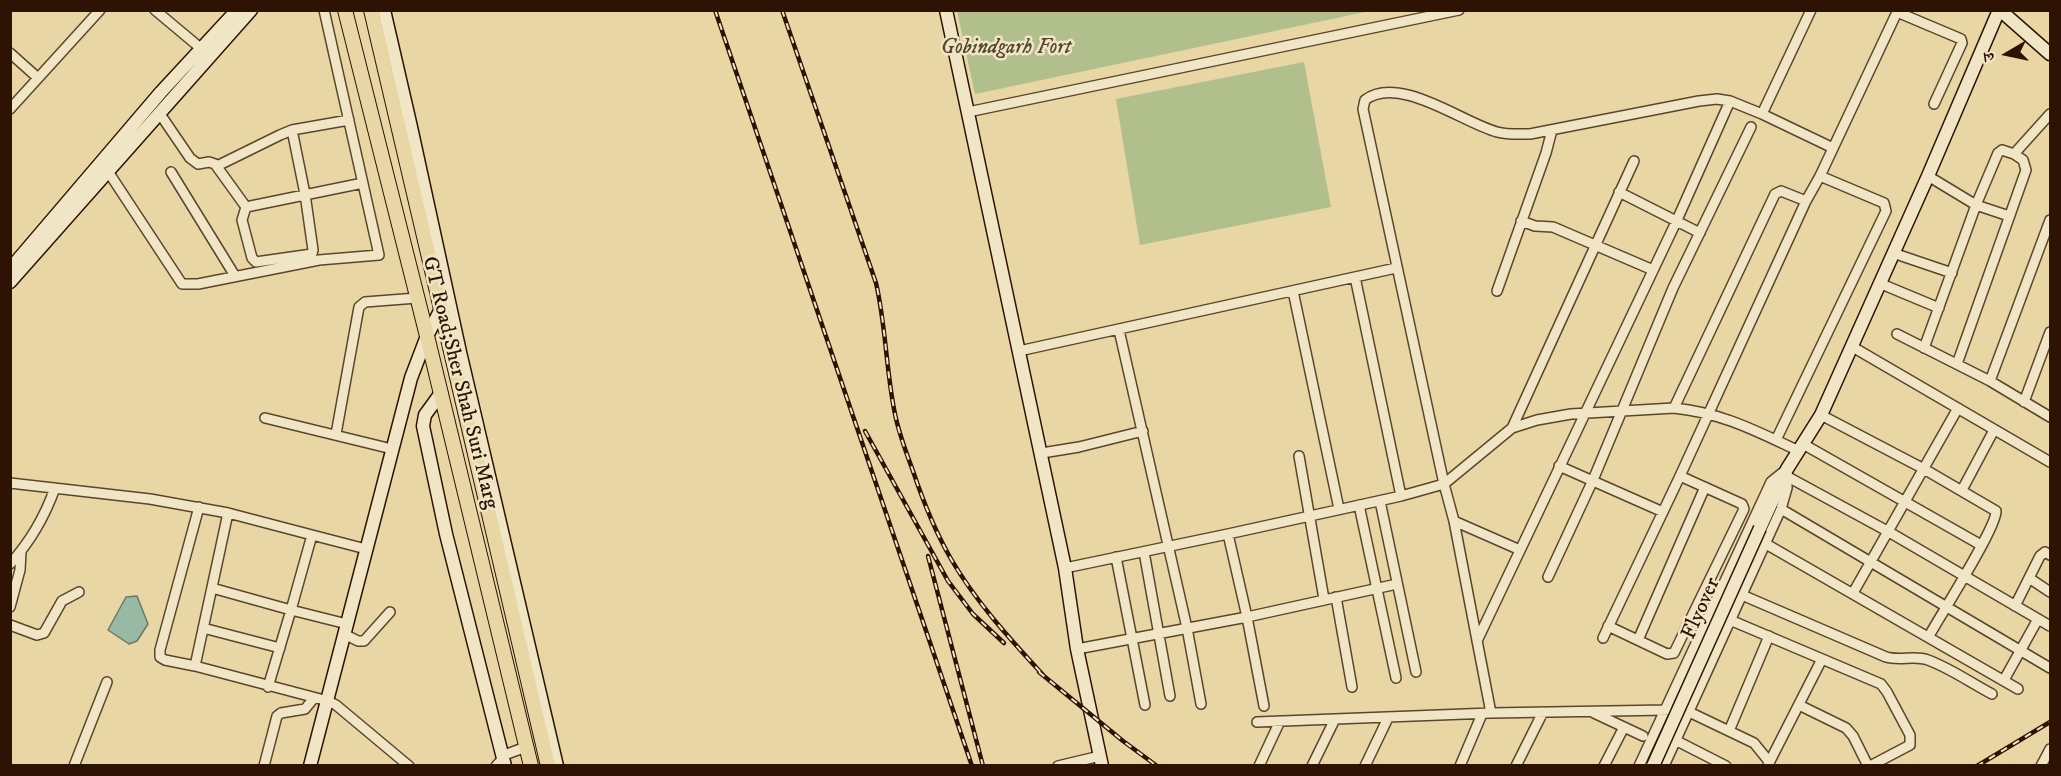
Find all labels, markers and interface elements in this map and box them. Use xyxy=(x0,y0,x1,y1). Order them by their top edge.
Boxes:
north arrow xyxy=(1977,24,2037,84)
park label: Gobindgarh Fort xyxy=(941,36,1071,62)
text: उ xyxy=(1979,51,2000,62)
street label: GT Road;Sher Shah Suri Marg xyxy=(415,254,503,512)
street label: Flyover xyxy=(1677,574,1727,644)

